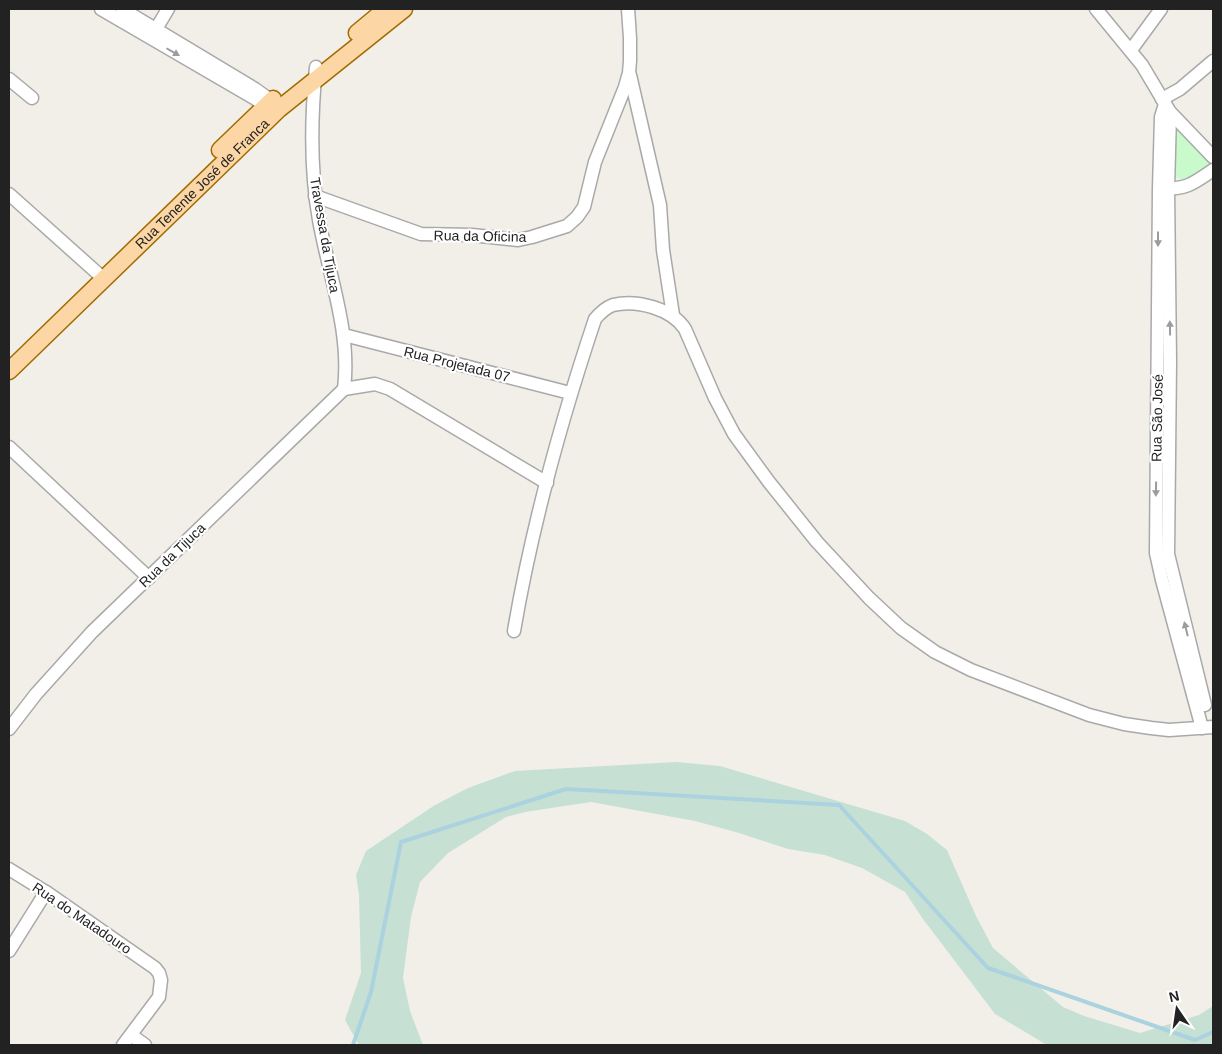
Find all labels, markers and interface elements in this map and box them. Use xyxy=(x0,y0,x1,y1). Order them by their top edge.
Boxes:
one-way arrow xyxy=(166,47,179,56)
street label: Rua Tenente José de Franca xyxy=(132,115,272,252)
street label: Travessa da Tijuca xyxy=(307,176,343,294)
street label: Rua da Oficina xyxy=(434,227,527,245)
one-way arrow xyxy=(1154,232,1162,248)
one-way arrow xyxy=(1166,320,1174,336)
street label: Rua Projetada 07 xyxy=(402,343,512,385)
street label: Rua São José xyxy=(1148,374,1166,462)
one-way arrow xyxy=(1152,482,1160,498)
street label: Rua da Tijuca xyxy=(136,519,209,590)
one-way arrow xyxy=(1182,621,1190,636)
street label: Rua do Matadouro xyxy=(29,879,135,957)
north arrow xyxy=(1152,984,1202,1034)
text: N xyxy=(1167,987,1181,1005)

